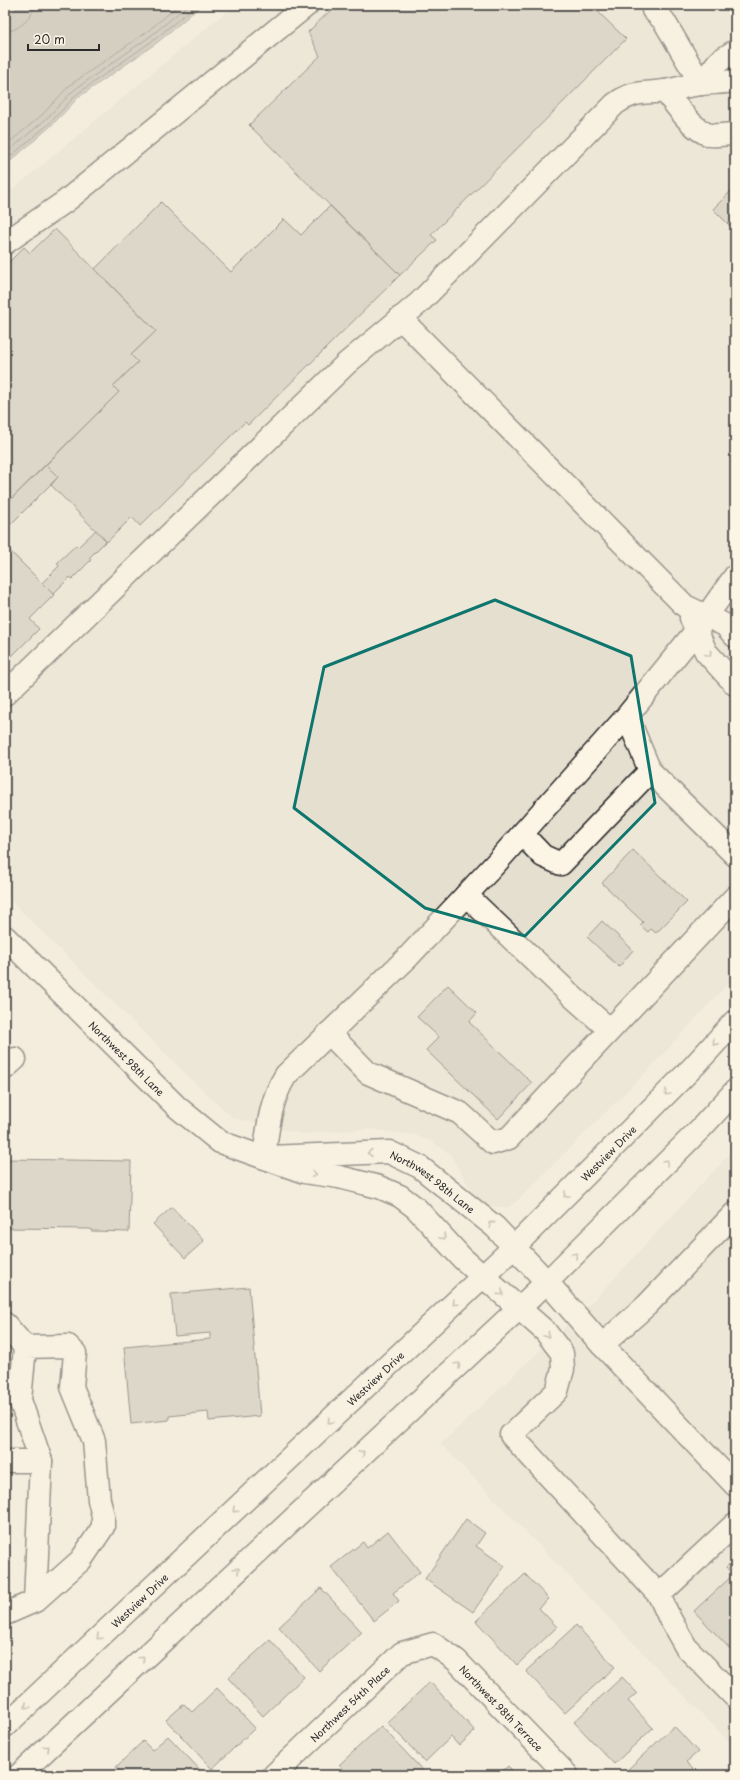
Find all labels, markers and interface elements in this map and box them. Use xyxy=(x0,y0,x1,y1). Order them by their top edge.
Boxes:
scale bar xyxy=(28,26,99,52)
text: 20 m xyxy=(34,30,65,48)
one-way arrow xyxy=(704,649,711,656)
street label: Northwest 98th Lane xyxy=(86,1017,169,1099)
one-way arrow xyxy=(712,1038,719,1046)
one-way arrow xyxy=(664,1088,672,1096)
street label: Westview Drive xyxy=(577,1121,639,1184)
street label: Northwest 98th Lane xyxy=(388,1146,479,1216)
one-way arrow xyxy=(367,1149,373,1157)
one-way arrow xyxy=(661,1159,669,1167)
one-way arrow xyxy=(311,1169,317,1178)
one-way arrow xyxy=(563,1190,571,1198)
one-way arrow xyxy=(488,1221,495,1228)
one-way arrow xyxy=(438,1232,445,1240)
one-way arrow xyxy=(570,1252,577,1259)
one-way arrow xyxy=(496,1288,504,1295)
one-way arrow xyxy=(452,1298,460,1306)
one-way arrow xyxy=(543,1330,550,1338)
street label: Westview Drive xyxy=(343,1347,407,1409)
one-way arrow xyxy=(453,1362,461,1370)
one-way arrow xyxy=(327,1416,334,1423)
one-way arrow xyxy=(357,1450,365,1458)
one-way arrow xyxy=(232,1505,240,1513)
one-way arrow xyxy=(232,1568,240,1575)
street label: Westview Drive xyxy=(107,1569,171,1631)
one-way arrow xyxy=(97,1633,104,1640)
one-way arrow xyxy=(137,1657,145,1664)
street label: Northwest 54th Place xyxy=(306,1661,393,1745)
street label: Northwest 98th Terrace xyxy=(457,1661,547,1754)
one-way arrow xyxy=(24,1701,31,1708)
one-way arrow xyxy=(42,1746,50,1753)

